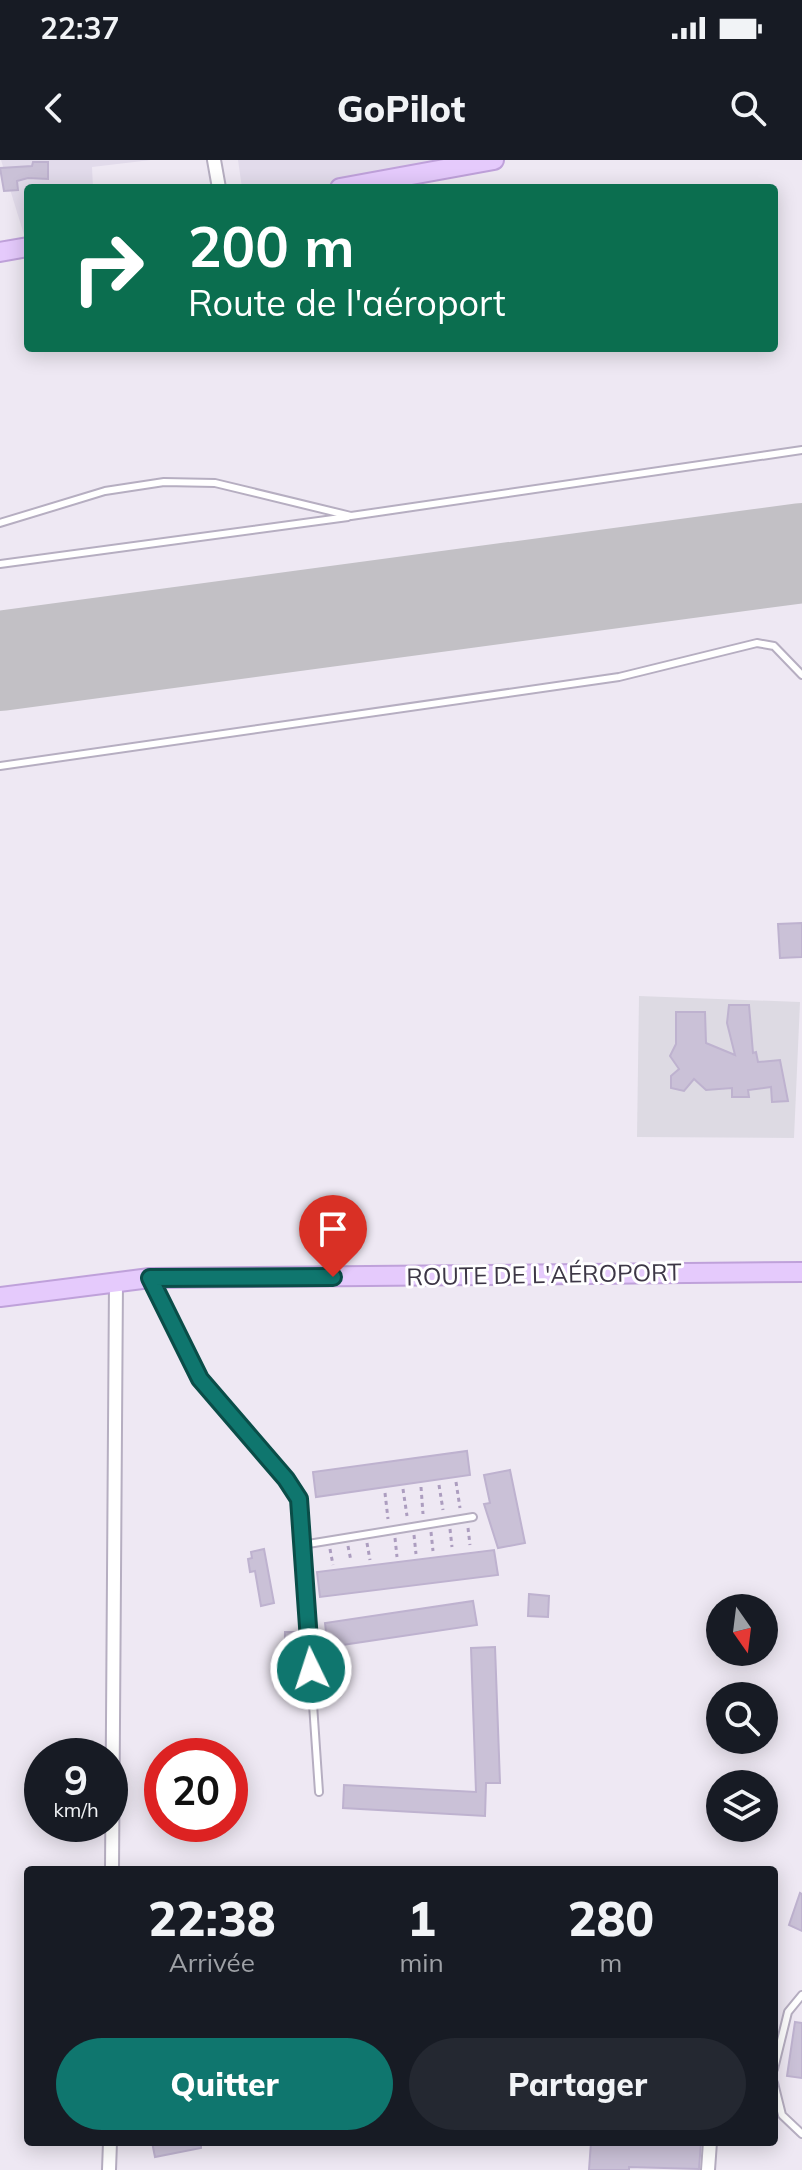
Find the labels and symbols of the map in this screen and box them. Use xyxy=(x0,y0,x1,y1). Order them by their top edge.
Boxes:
pin xyxy=(299,1195,367,1277)
street label: ROUTE DE L'AÉROPORT xyxy=(406,1257,682,1291)
north arrow xyxy=(706,1594,778,1666)
position arrow xyxy=(269,1627,353,1711)
speed limit sign: 20 xyxy=(144,1738,248,1842)

